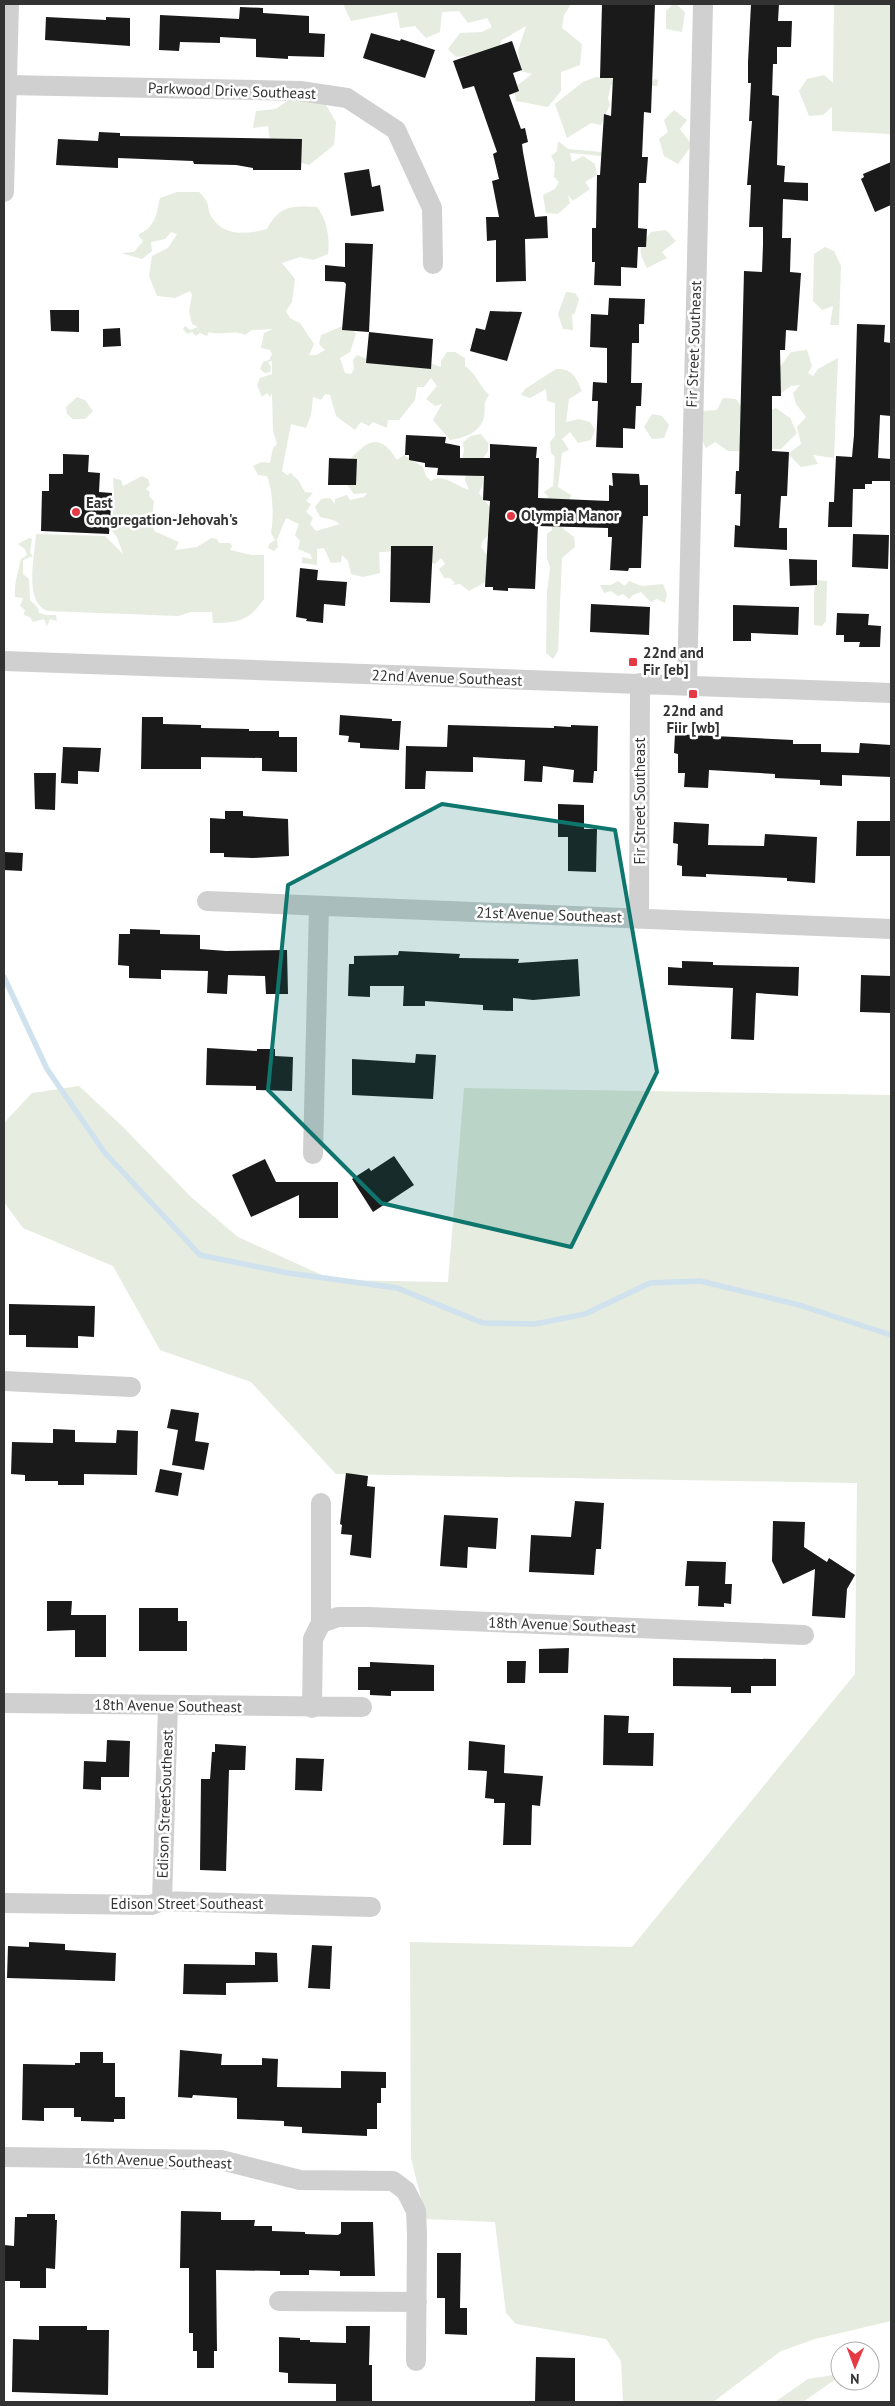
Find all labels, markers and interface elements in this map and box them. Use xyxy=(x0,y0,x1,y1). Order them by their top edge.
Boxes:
street label: Parkwood Drive Southeast xyxy=(148,78,316,103)
street label: Fir Street Southeast xyxy=(682,280,705,408)
place label: East Congregation-Jehovah's xyxy=(86,493,238,529)
marker: East Congregation-Jehovah's xyxy=(70,506,82,518)
place label: Olympia Manor xyxy=(521,506,620,525)
marker: Olympia Manor xyxy=(505,510,517,522)
place label: 22nd and Fir [eb] xyxy=(643,643,704,679)
marker: 22nd and Fir [eb] xyxy=(627,656,639,668)
street label: 22nd Avenue Southeast xyxy=(371,665,523,690)
marker: 22nd and Fiir [wb] xyxy=(687,688,699,700)
place label: 22nd and Fiir [wb] xyxy=(663,701,723,737)
street label: Fir Street Southeast xyxy=(630,737,649,865)
street label: 21st Avenue Southeast xyxy=(476,902,622,927)
street label: 18th Avenue Southeast xyxy=(488,1612,636,1637)
street label: 18th Avenue Southeast xyxy=(94,1695,242,1716)
street label: Edison StreetSoutheast xyxy=(152,1729,177,1879)
street label: Edison Street Southeast xyxy=(111,1894,263,1913)
street label: 16th Avenue Southeast xyxy=(84,2148,232,2173)
north arrow xyxy=(830,2341,880,2391)
text: N xyxy=(850,2370,860,2388)

